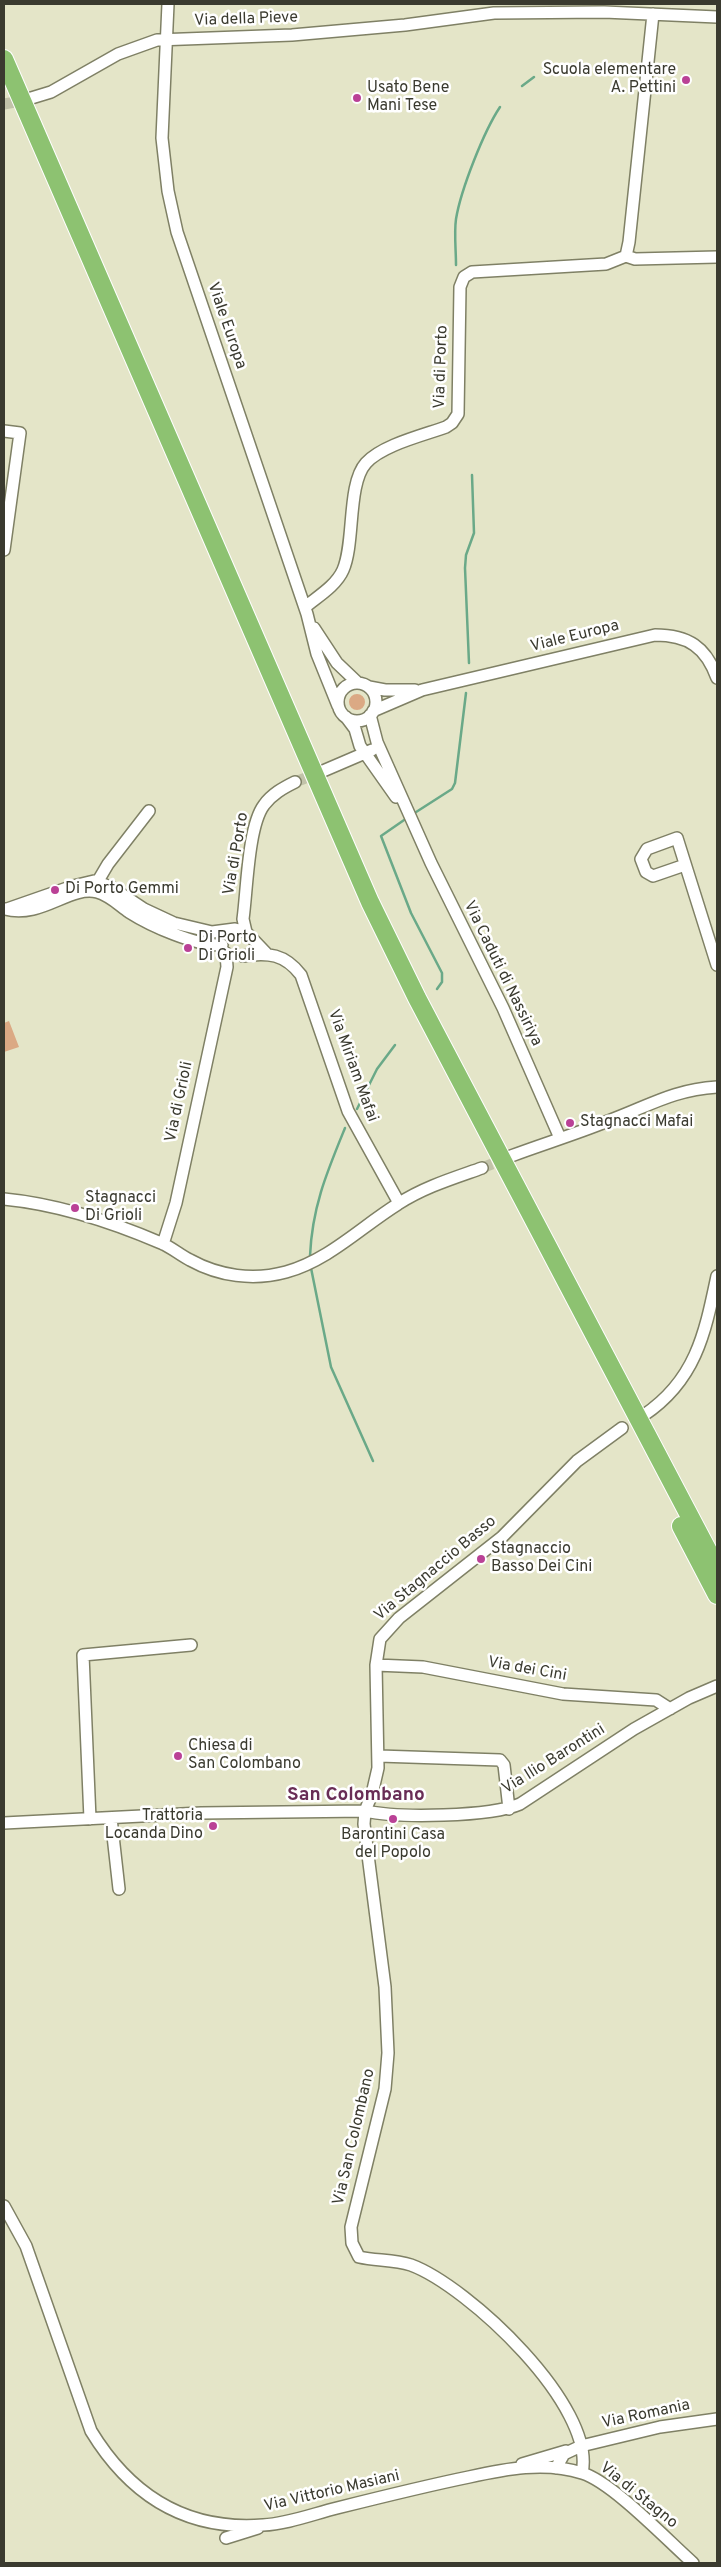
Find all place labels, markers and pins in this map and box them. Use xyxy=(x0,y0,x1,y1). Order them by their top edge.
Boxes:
place label: Scuola elementare A. Pettini xyxy=(543,61,676,99)
marker: Scuola elementare A. Pettini xyxy=(680,74,692,86)
place label: Usato Bene Mani Tese xyxy=(367,79,449,117)
marker: Usato Bene Mani Tese xyxy=(351,92,363,104)
place label: Di Porto Gemmi xyxy=(65,880,179,900)
marker: Di Porto Gemmi xyxy=(49,884,61,896)
place label: Di Porto Di Grioli xyxy=(198,929,257,967)
marker: Di Porto Di Grioli xyxy=(182,942,194,954)
place label: Stagnacci Mafai xyxy=(580,1113,693,1133)
marker: Stagnacci Mafai xyxy=(564,1117,576,1129)
place label: Stagnacci Di Grioli xyxy=(85,1189,156,1227)
marker: Stagnacci Di Grioli xyxy=(69,1202,81,1214)
place label: Stagnaccio Basso Dei Cini xyxy=(491,1540,592,1578)
marker: Stagnaccio Basso Dei Cini xyxy=(475,1553,487,1565)
place label: Chiesa di San Colombano xyxy=(188,1737,301,1775)
marker: Chiesa di San Colombano xyxy=(172,1750,184,1762)
place label: Trattoria Locanda Dino xyxy=(105,1807,203,1845)
marker: Barontini Casa del Popolo xyxy=(387,1813,399,1825)
marker: Trattoria Locanda Dino xyxy=(207,1820,219,1832)
place label: Barontini Casa del Popolo xyxy=(341,1826,445,1864)

